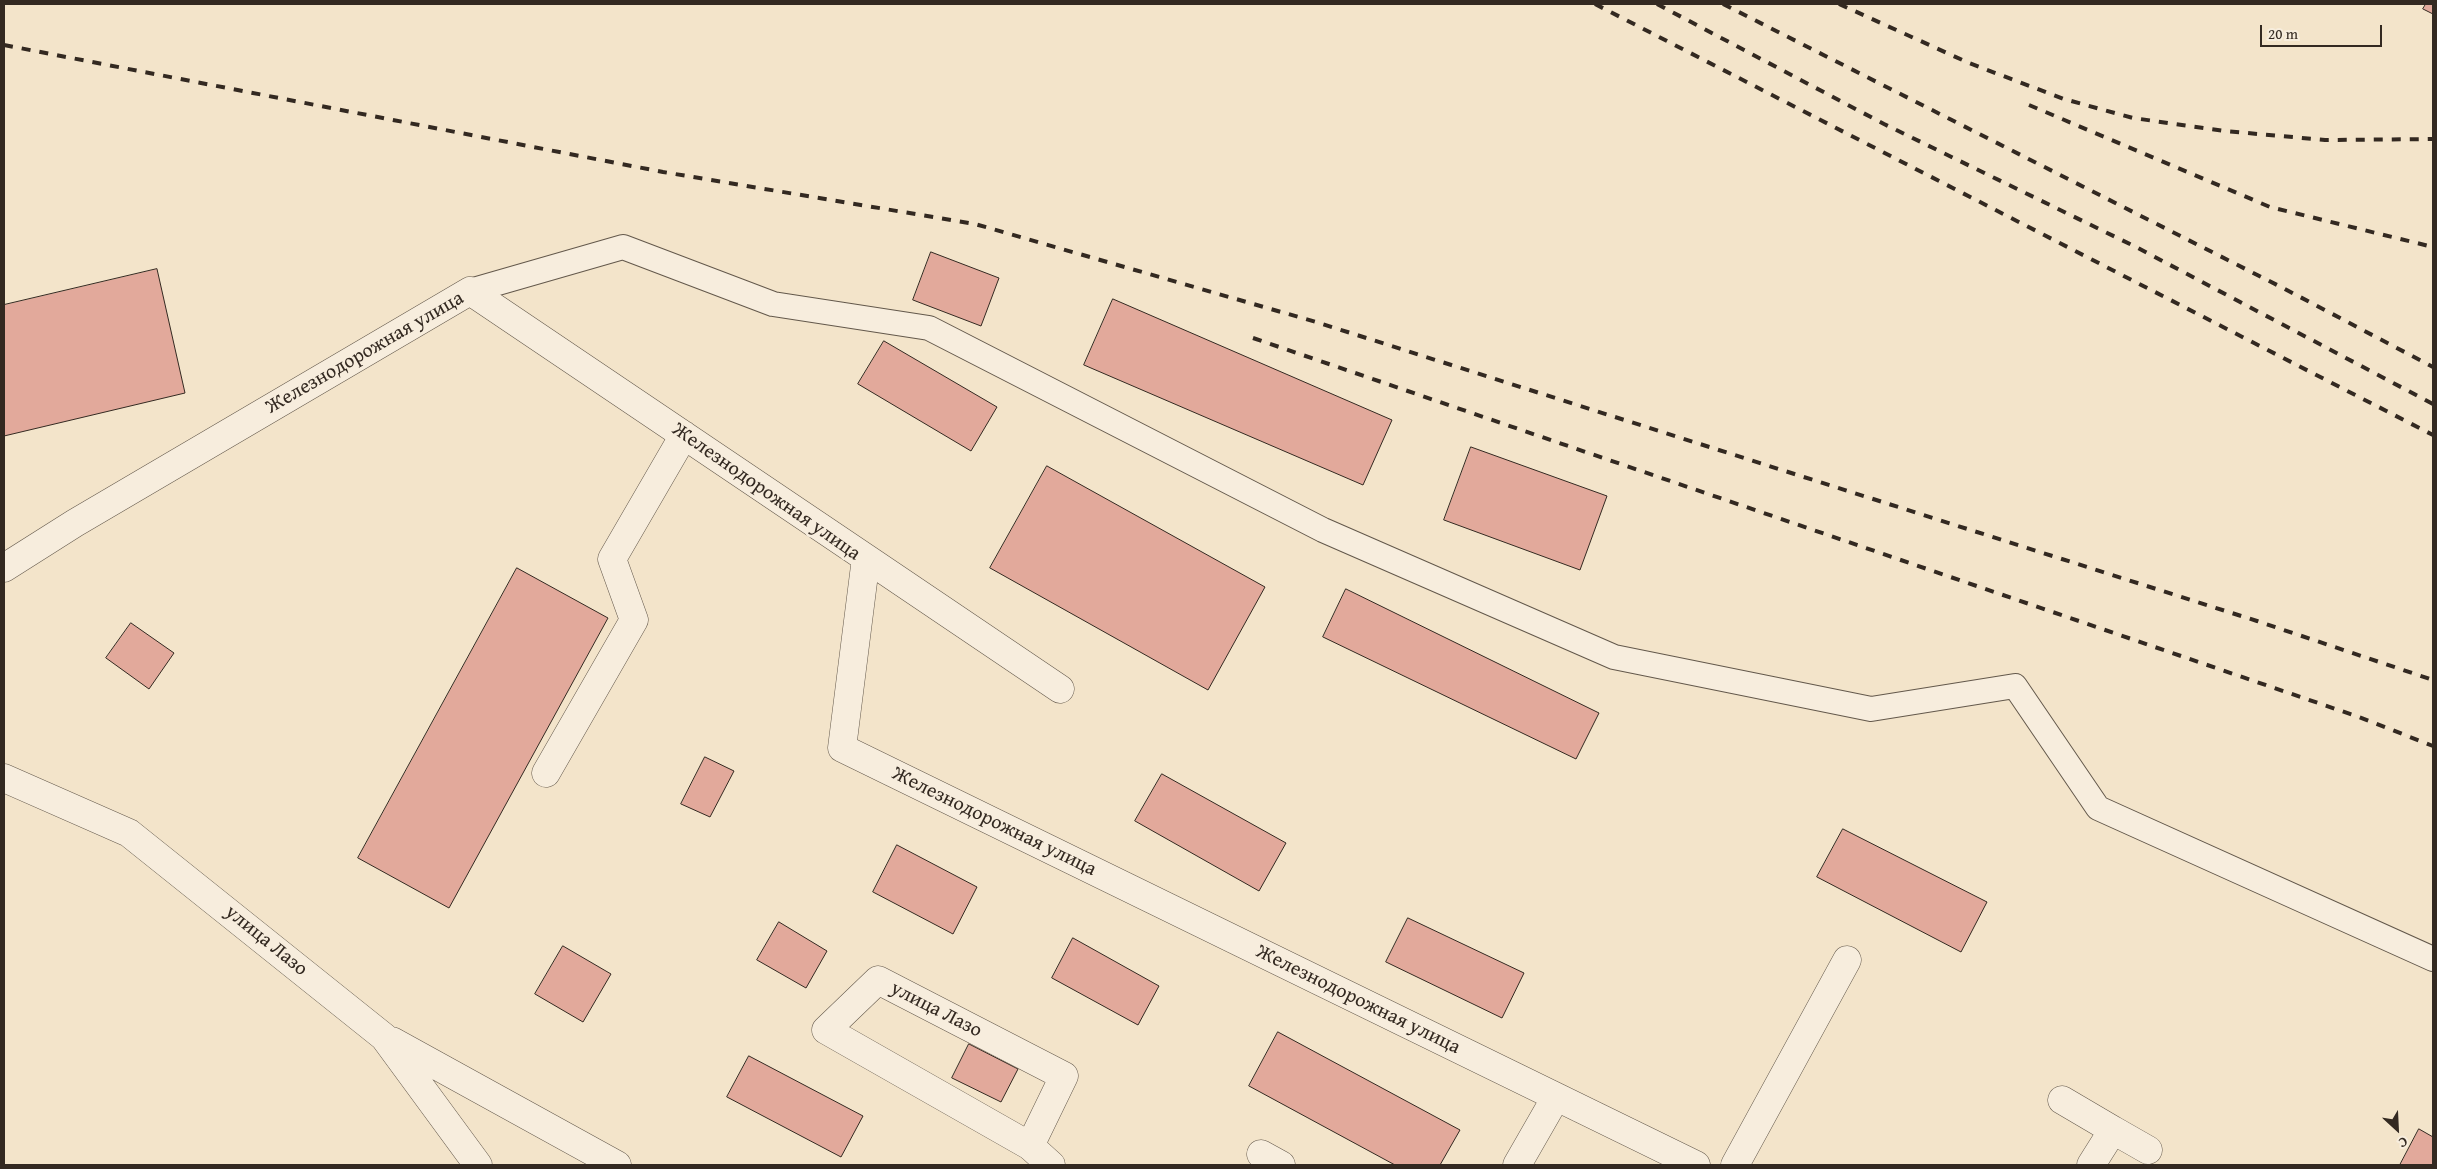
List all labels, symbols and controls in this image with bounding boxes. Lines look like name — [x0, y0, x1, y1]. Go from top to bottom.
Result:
scale bar — [2262, 15, 2384, 47]
text: 20 m — [2268, 23, 2298, 44]
street label: Железнодорожная улица — [262, 287, 468, 419]
street label: Железнодорожная улица — [667, 418, 865, 566]
street label: Железнодорожная улица — [888, 762, 1100, 882]
street label: улица Лазо — [220, 900, 312, 982]
street label: Железнодорожная улица — [1252, 940, 1464, 1060]
street label: улица Лазо — [886, 977, 986, 1043]
north arrow — [2372, 1104, 2422, 1154]
text: С — [2396, 1132, 2411, 1153]

